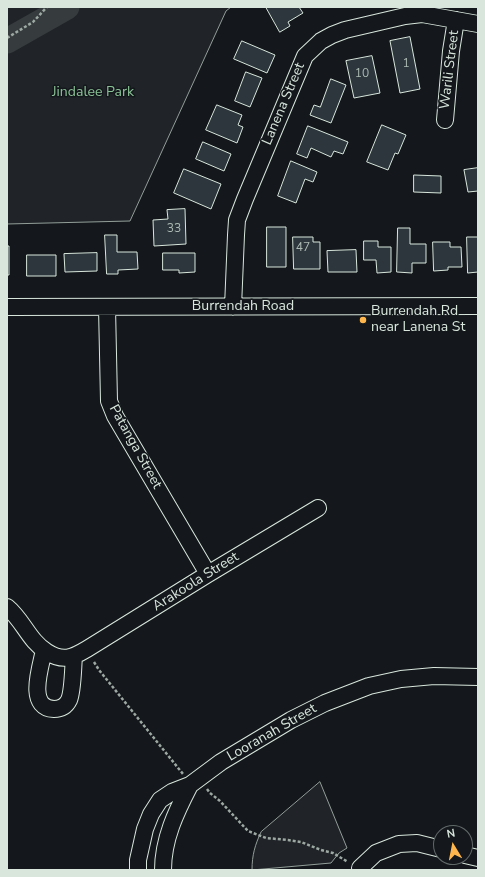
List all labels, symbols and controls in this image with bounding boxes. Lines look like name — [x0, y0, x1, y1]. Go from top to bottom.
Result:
street label: Warili Street — [437, 30, 463, 110]
house number: 1 — [402, 57, 410, 71]
street label: Lanena Street — [259, 60, 309, 148]
house number: 10 — [355, 67, 369, 81]
park label: Jindalee Park — [52, 85, 134, 101]
house number: 33 — [167, 222, 181, 236]
house number: 47 — [296, 241, 310, 255]
street label: Burrendah Road — [192, 299, 294, 315]
place label: Burrendah Rd near Lanena St — [371, 304, 465, 336]
marker: Burrendah Rd near Lanena St — [358, 315, 368, 325]
street label: Patanga Street — [105, 402, 165, 492]
street label: Arakoola Street — [150, 549, 242, 615]
street label: Looranah Street — [224, 701, 320, 765]
north arrow — [433, 825, 473, 865]
text: N — [446, 826, 456, 842]

